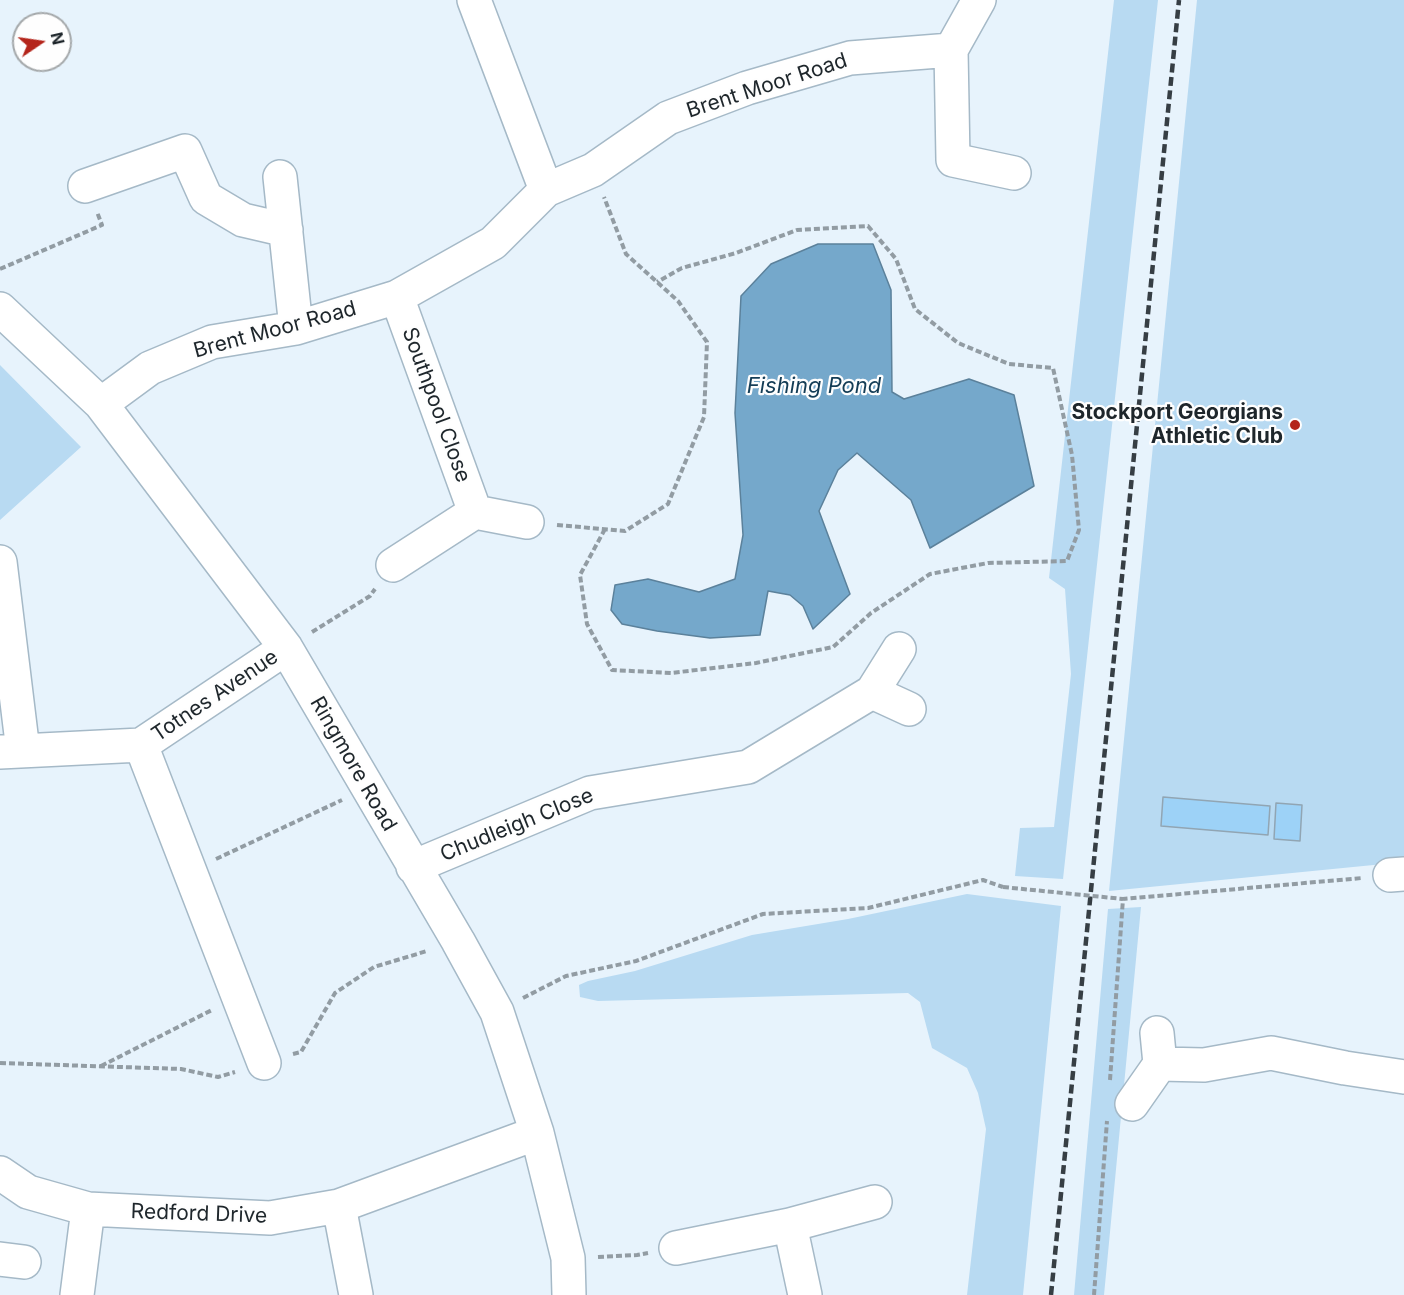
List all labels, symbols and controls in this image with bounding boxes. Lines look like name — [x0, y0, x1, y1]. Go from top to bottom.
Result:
north arrow — [12, 12, 72, 72]
text: N — [46, 30, 69, 47]
street label: Brent Moor Road — [684, 48, 850, 124]
street label: Brent Moor Road — [191, 296, 359, 364]
street label: Southpool Close — [396, 324, 476, 486]
water label: Fishing Pond — [747, 373, 881, 399]
place label: Stockport Georgians Athletic Club — [1071, 400, 1283, 450]
marker: Stockport Georgians Athletic Club — [1288, 418, 1302, 432]
street label: Totnes Avenue — [147, 645, 283, 747]
street label: Ringmore Road — [304, 692, 402, 836]
street label: Chudleigh Close — [437, 783, 597, 867]
street label: Redford Drive — [130, 1199, 268, 1229]

